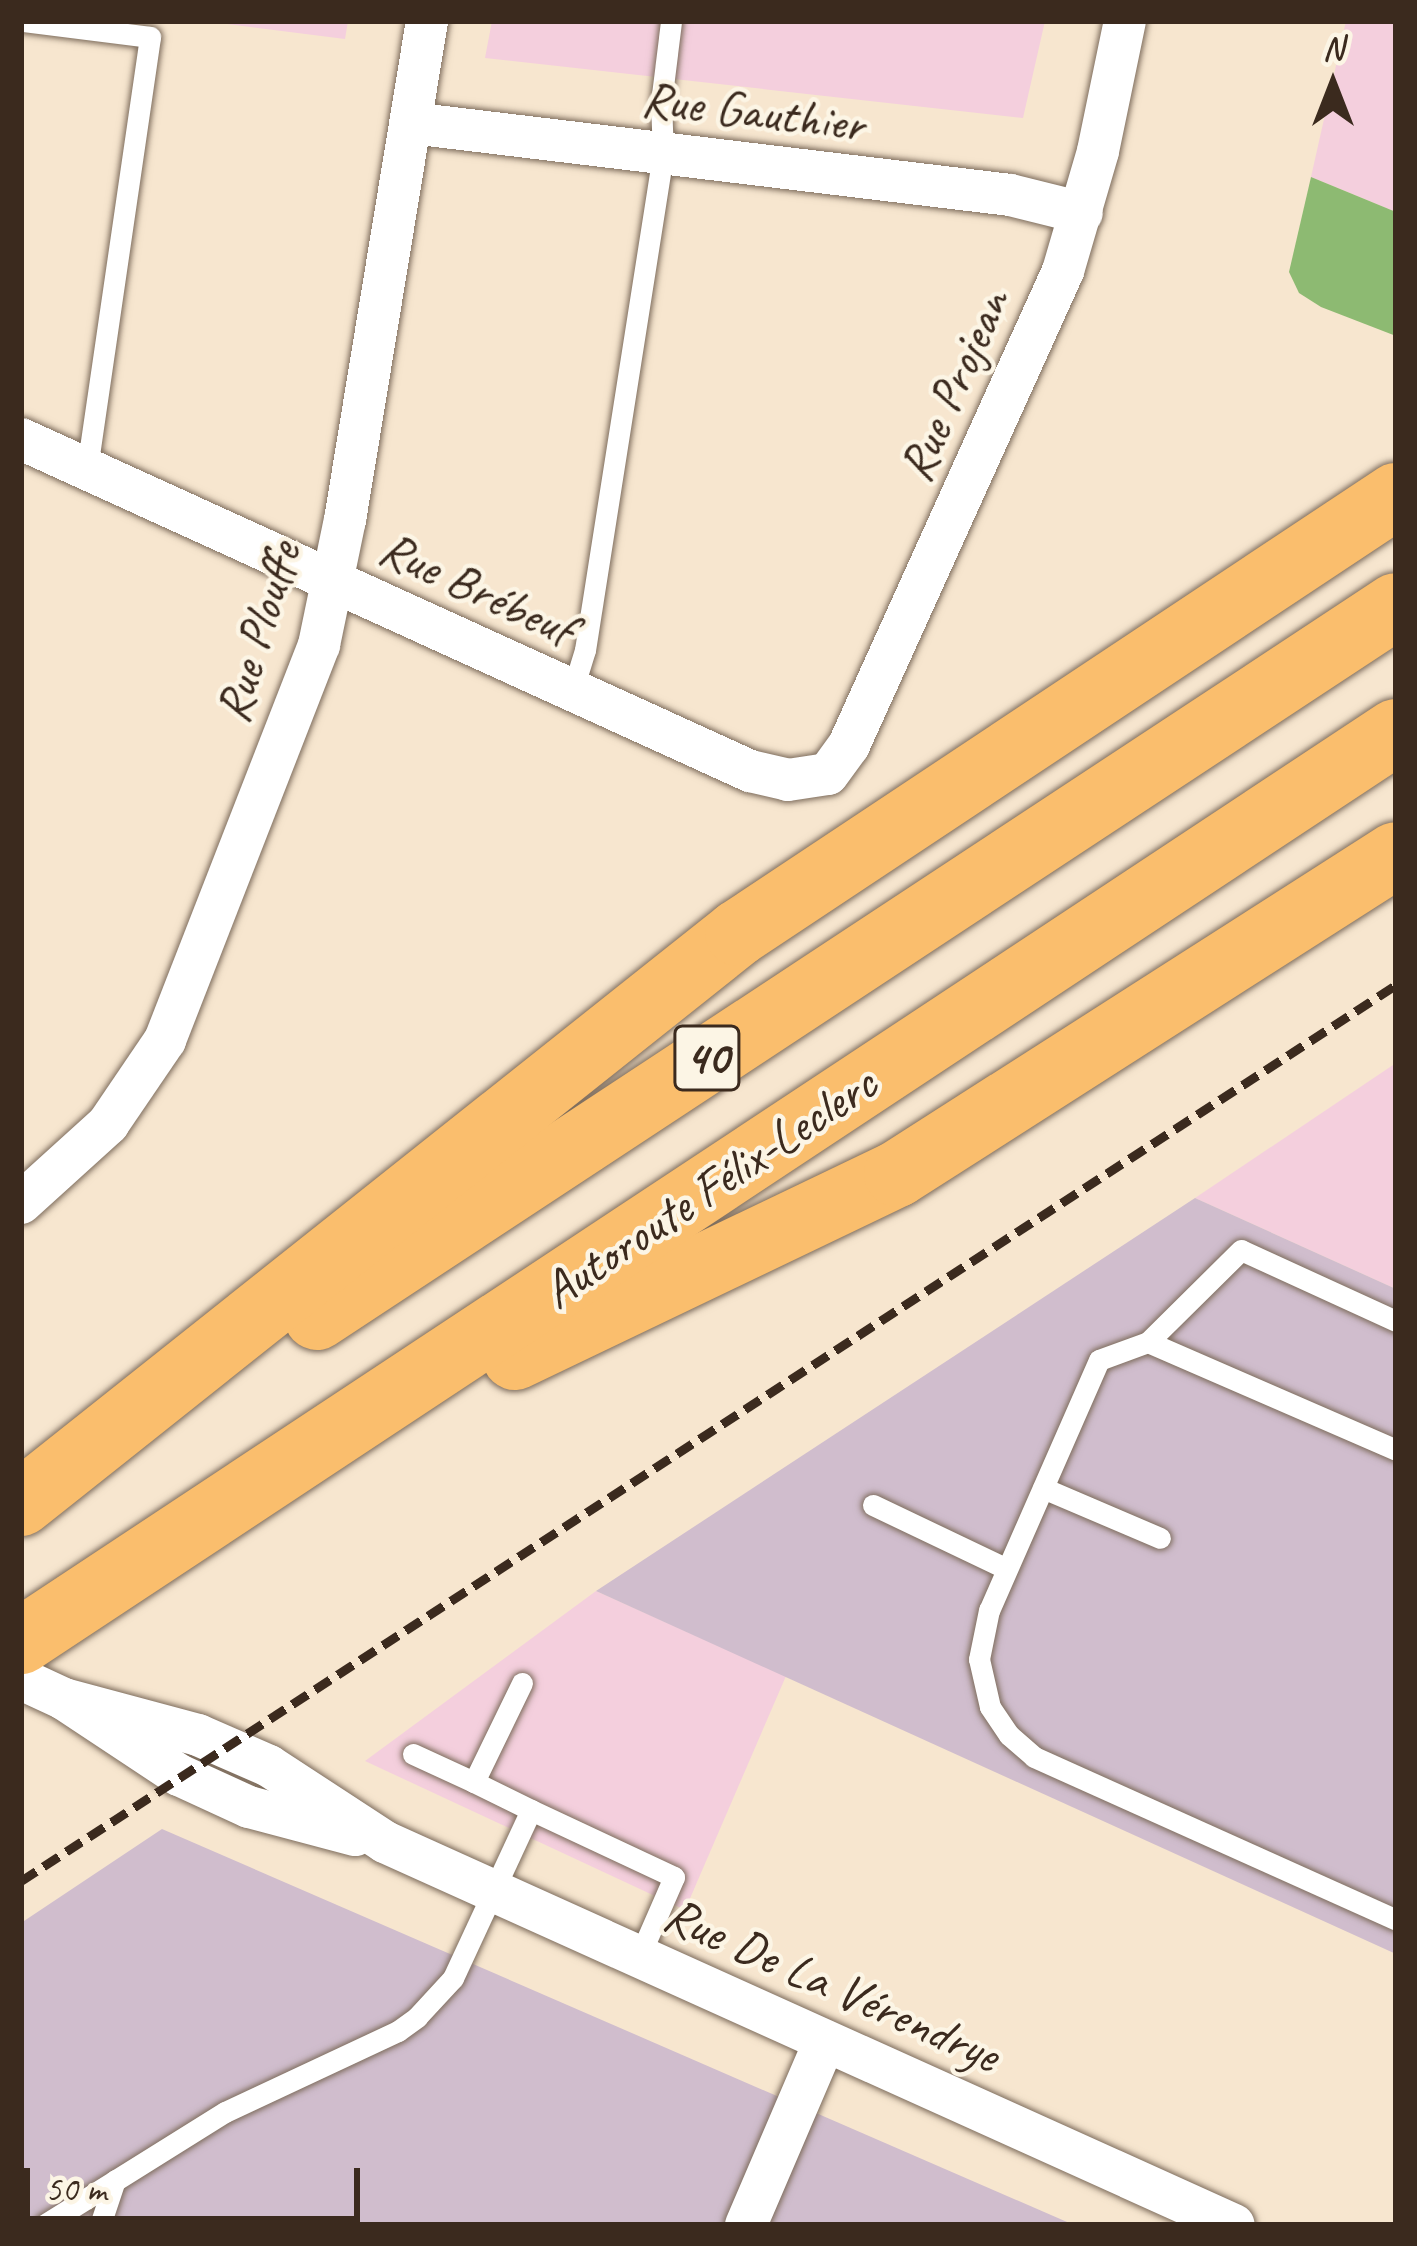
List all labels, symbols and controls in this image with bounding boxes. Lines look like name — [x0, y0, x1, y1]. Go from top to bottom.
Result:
north arrow — [1273, 24, 1393, 144]
text: N — [1323, 27, 1343, 69]
street label: Rue Gauthier — [638, 67, 868, 155]
street label: Rue Projean — [883, 279, 1023, 491]
street label: Rue Brébeuf — [370, 516, 584, 660]
street label: Rue Plouffe — [201, 534, 313, 730]
road number: 40 — [671, 1016, 743, 1100]
street label: Autoroute Félix-Leclerc — [530, 1053, 888, 1321]
street label: Rue De La Vérendrye — [655, 1883, 1009, 2085]
scale bar — [30, 2144, 366, 2218]
text: 50 m — [45, 2166, 106, 2212]

